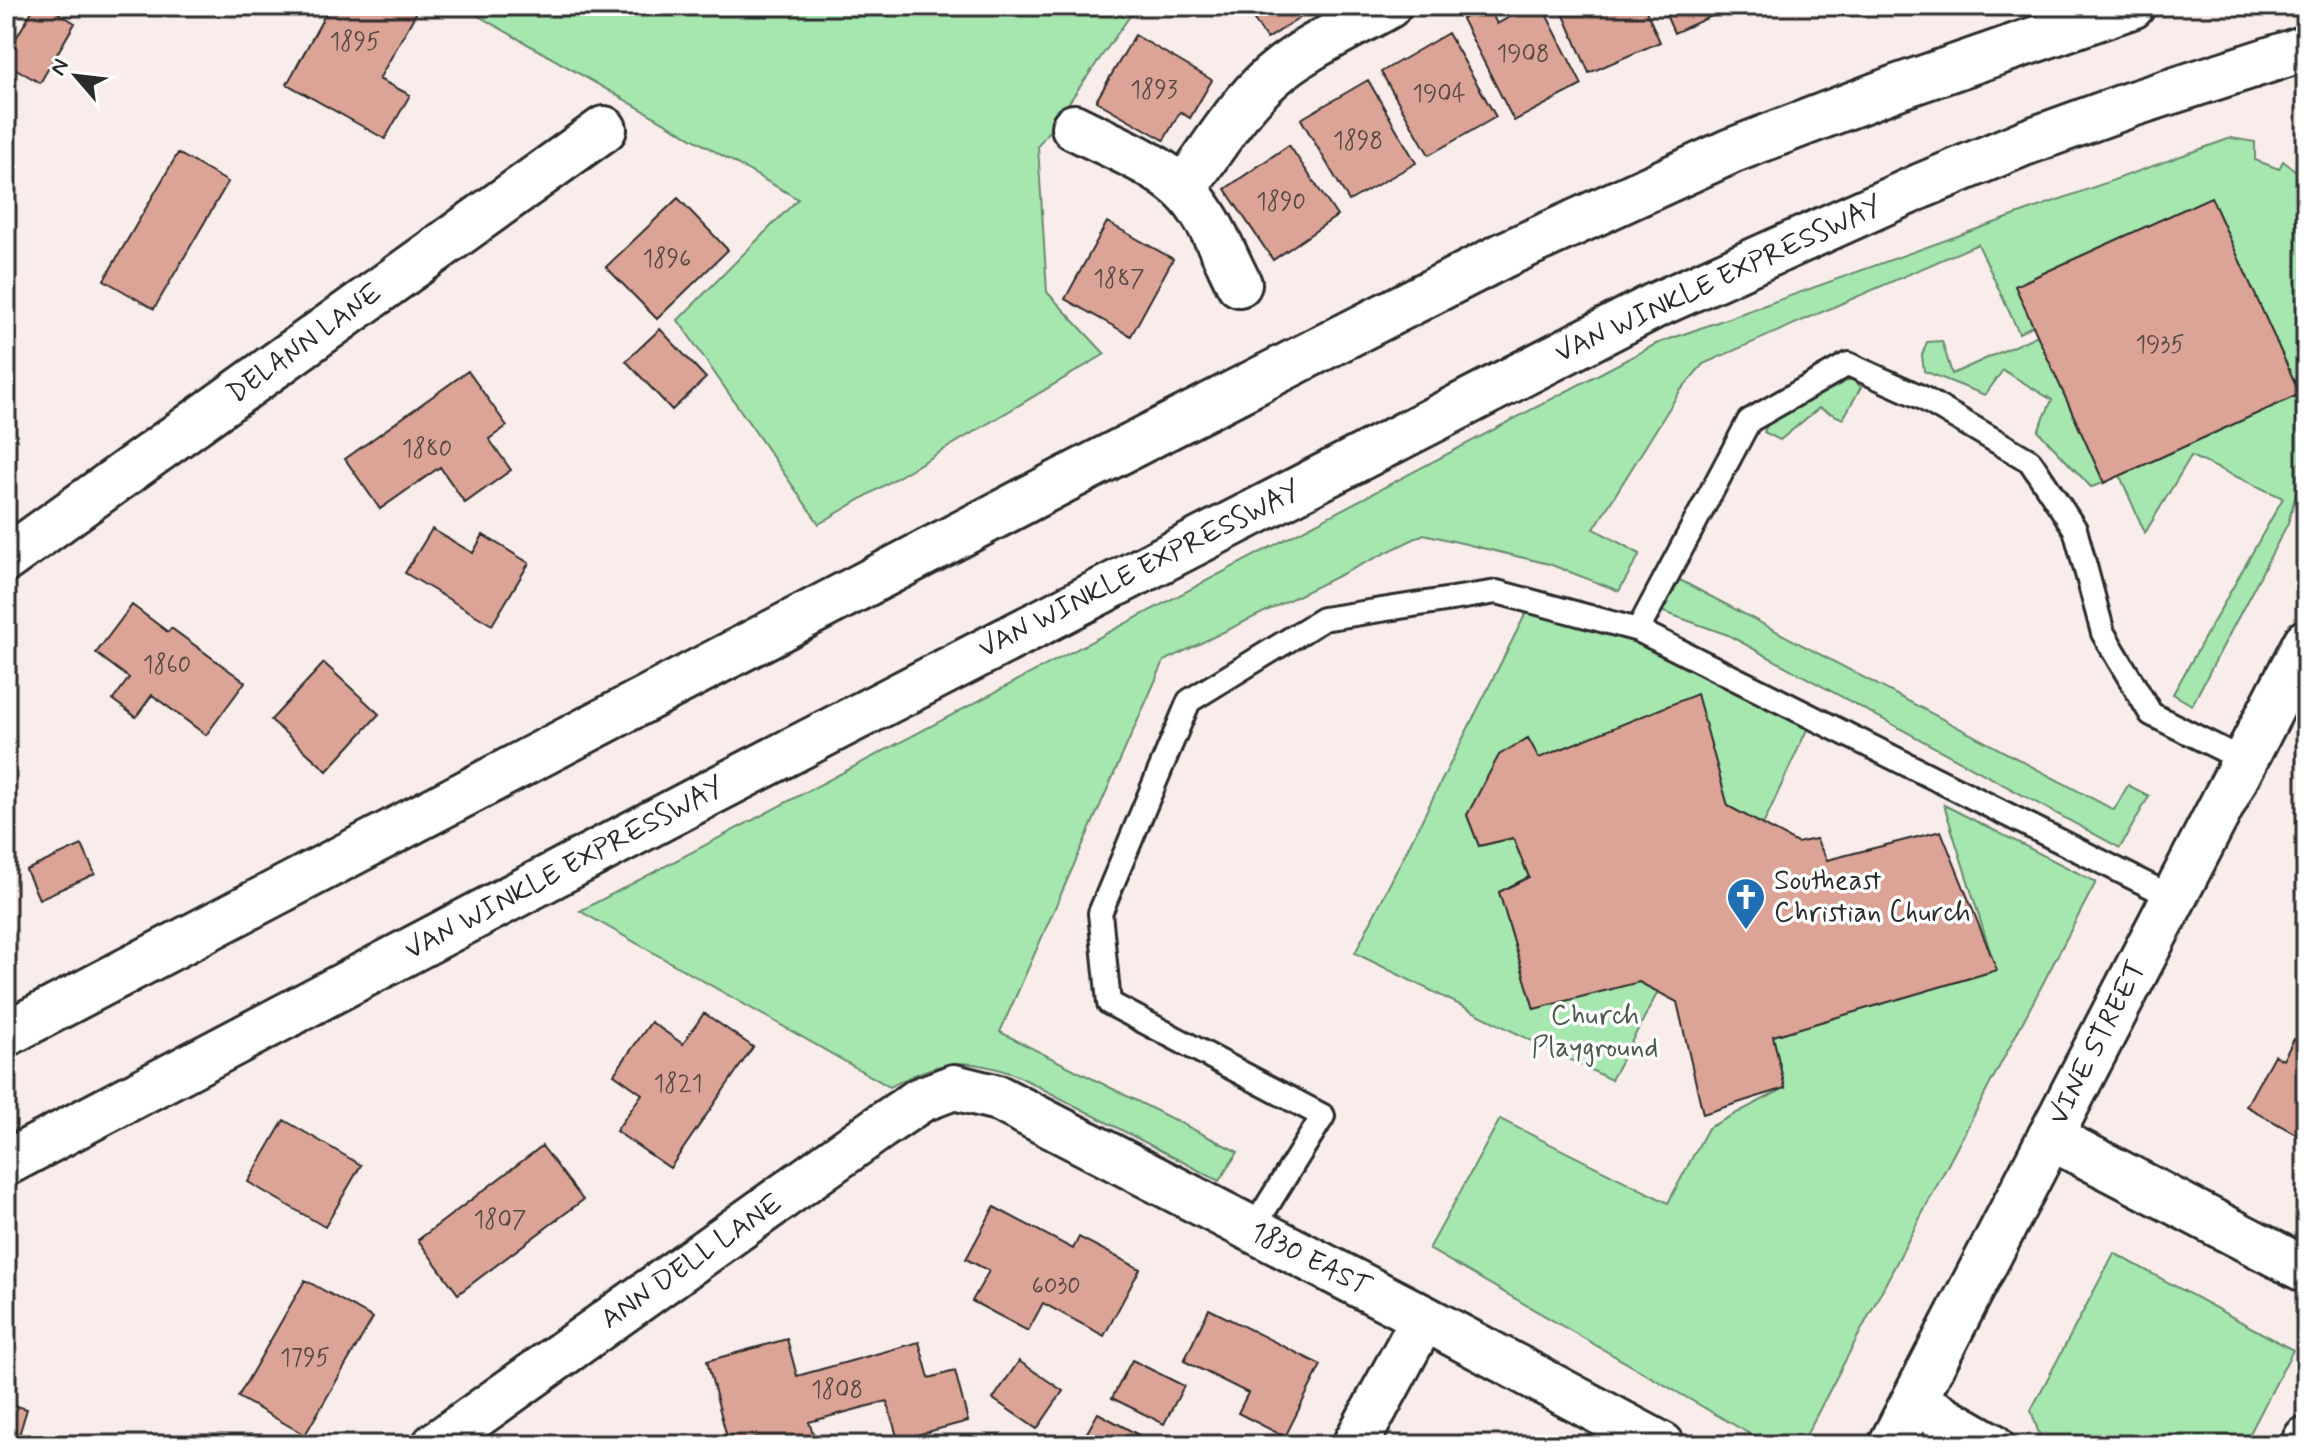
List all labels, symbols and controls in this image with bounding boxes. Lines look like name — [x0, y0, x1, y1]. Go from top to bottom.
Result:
house number: 1895 — [330, 27, 380, 58]
north arrow — [36, 36, 116, 116]
house number: 1908 — [1497, 39, 1550, 70]
text: N — [44, 55, 76, 81]
house number: 1893 — [1130, 75, 1178, 106]
house number: 1904 — [1412, 79, 1466, 110]
house number: 1898 — [1333, 126, 1383, 157]
house number: 1890 — [1256, 187, 1306, 218]
street label: VAN WINKLE EXPRESSWAY — [1549, 188, 1889, 372]
house number: 1896 — [643, 244, 691, 275]
house number: 1887 — [1093, 264, 1145, 295]
street label: DELANN LANE — [220, 275, 390, 413]
house number: 1935 — [2135, 330, 2185, 361]
house number: 1880 — [402, 434, 452, 465]
street label: VAN WINKLE EXPRESSWAY — [972, 472, 1308, 668]
house number: 1860 — [143, 650, 191, 681]
street label: VAN WINKLE EXPRESSWAY — [399, 769, 731, 969]
place label: Southeast Christian Church — [1774, 863, 1971, 932]
church icon: Southeast Christian Church — [1725, 876, 1767, 931]
street label: VINE STREET — [2041, 954, 2155, 1132]
park label: Church Playground — [1532, 998, 1658, 1067]
house number: 1821 — [654, 1069, 702, 1100]
street label: ANN DELL LANE — [594, 1186, 790, 1338]
house number: 1807 — [474, 1205, 526, 1236]
street label: 1830 EAST — [1244, 1214, 1377, 1307]
house number: 6030 — [1031, 1271, 1081, 1302]
house number: 1795 — [280, 1343, 330, 1374]
house number: 1808 — [811, 1375, 863, 1406]

